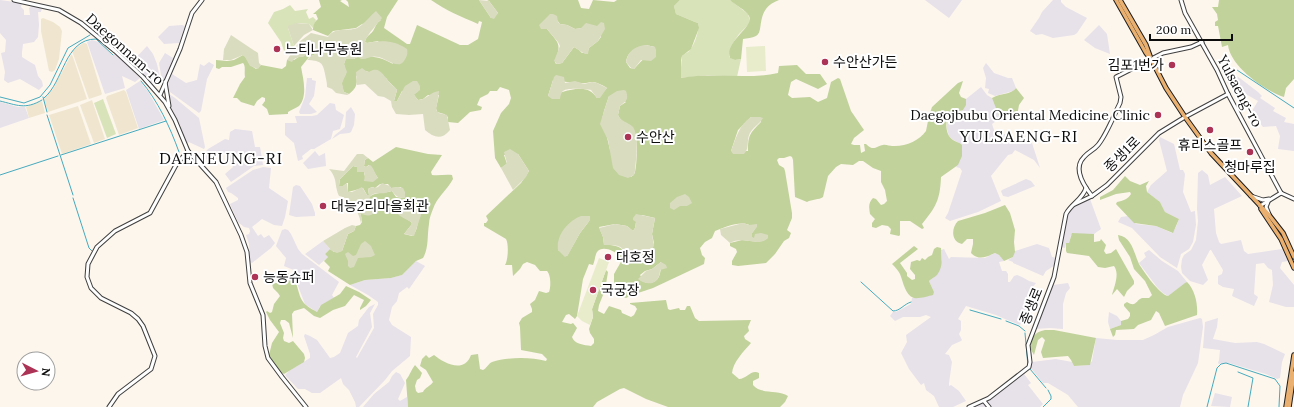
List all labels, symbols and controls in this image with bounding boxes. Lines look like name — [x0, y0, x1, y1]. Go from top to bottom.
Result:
street label: Daegonnam-ro — [82, 9, 168, 89]
scale bar — [1150, 16, 1232, 42]
text: 200 m — [1156, 22, 1192, 37]
place label: 느티나무농원 — [285, 40, 362, 58]
marker: 느티나무농원 — [272, 44, 282, 54]
street label: Yulsaeng-ro — [1213, 51, 1266, 130]
place label: 수안산가든 — [833, 53, 898, 71]
place label: 김포1번가 — [1107, 56, 1164, 74]
marker: 수안산가든 — [820, 57, 830, 67]
marker: 김포1번가 — [1167, 60, 1177, 70]
place label: Daegojbubu Oriental Medicine Clinic — [910, 106, 1150, 124]
marker: Daegojbubu Oriental Medicine Clinic — [1153, 110, 1163, 120]
marker: 휴리스골프 — [1205, 125, 1215, 135]
district label: YULSAENG-RI — [959, 126, 1078, 146]
place label: 수안산 — [636, 128, 675, 146]
marker: 수안산 — [623, 132, 633, 142]
street label: 종생1로 — [1100, 132, 1144, 176]
place label: 휴리스골프 — [1178, 136, 1242, 154]
marker: 청마루집 — [1245, 147, 1255, 157]
district label: DAENEUNG-RI — [159, 148, 283, 168]
place label: 청마루집 — [1224, 158, 1276, 176]
place label: 대능2리마을회관 — [331, 197, 429, 215]
marker: 대능2리마을회관 — [318, 201, 328, 211]
place label: 대호정 — [616, 248, 655, 266]
marker: 대호정 — [603, 252, 613, 262]
place label: 능동슈퍼 — [263, 268, 315, 286]
marker: 능동슈퍼 — [250, 272, 260, 282]
place label: 국궁장 — [601, 281, 640, 299]
marker: 국궁장 — [588, 285, 598, 295]
street label: 종생로 — [1015, 285, 1047, 327]
north arrow — [16, 351, 56, 391]
text: N — [38, 367, 53, 377]

